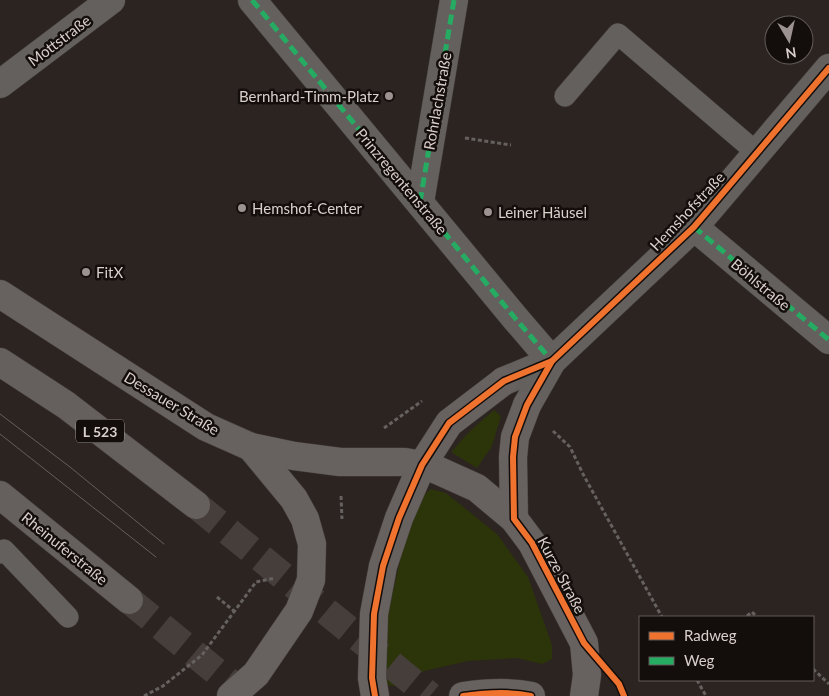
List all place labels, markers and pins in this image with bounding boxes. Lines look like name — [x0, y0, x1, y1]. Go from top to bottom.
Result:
place label: Bernhard-Timm-Platz — [239, 87, 379, 105]
marker: Bernhard-Timm-Platz — [383, 90, 395, 102]
place label: Hemshof-Center — [252, 199, 363, 217]
marker: Hemshof-Center — [236, 202, 248, 214]
place label: Leiner Häusel — [498, 203, 587, 221]
marker: Leiner Häusel — [482, 206, 494, 218]
place label: FitX — [96, 263, 123, 281]
marker: FitX — [80, 266, 92, 278]

